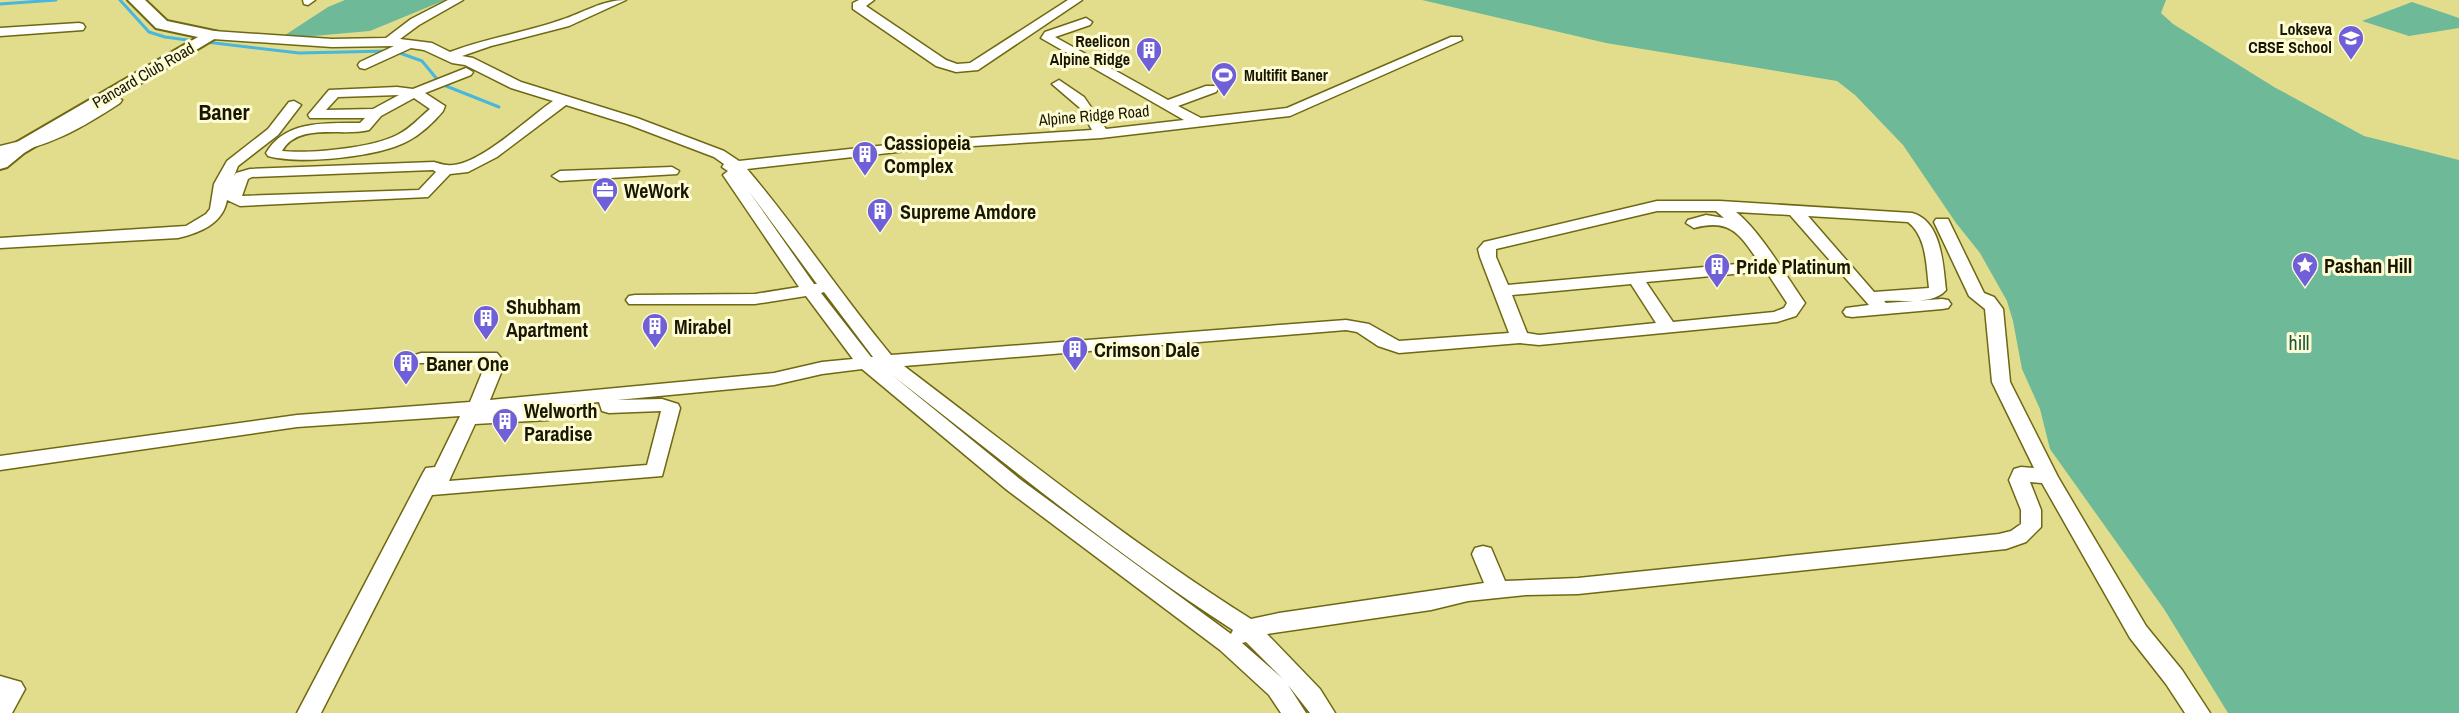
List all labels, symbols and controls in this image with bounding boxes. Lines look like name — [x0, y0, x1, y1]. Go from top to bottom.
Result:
place label: Lokseva CBSE School — [2248, 18, 2333, 58]
school or university icon: Lokseva CBSE School — [2336, 23, 2366, 61]
place label: Reelicon Alpine Ridge — [1050, 30, 1130, 70]
building icon: Reelicon Alpine Ridge — [1134, 35, 1164, 73]
street label: Pancard Club Road — [88, 37, 198, 113]
sports icon: Multifit Baner — [1209, 60, 1239, 98]
place label: Multifit Baner — [1244, 64, 1329, 86]
district label: Baner — [198, 97, 250, 127]
street label: Alpine Ridge Road — [1037, 99, 1150, 131]
place label: Cassiopeia Complex — [884, 129, 971, 179]
building icon: Cassiopeia Complex — [850, 139, 880, 177]
office icon: WeWork — [590, 175, 620, 213]
place label: WeWork — [624, 177, 690, 204]
building icon: Supreme Amdore — [865, 196, 895, 234]
place label: Supreme Amdore — [900, 198, 1036, 225]
place icon: Pashan Hill — [2290, 250, 2320, 288]
building icon: Pride Platinum — [1702, 251, 1732, 289]
place label: Pashan Hill — [2324, 252, 2412, 279]
place label: Pride Platinum — [1736, 253, 1851, 280]
place label: Shubham Apartment — [506, 293, 589, 343]
building icon: Shubham Apartment — [471, 303, 501, 341]
building icon: Mirabel — [640, 311, 670, 349]
place label: Mirabel — [674, 313, 731, 340]
park label: hill — [2289, 329, 2309, 356]
building icon: Crimson Dale — [1060, 334, 1090, 372]
place label: Crimson Dale — [1094, 336, 1200, 363]
building icon: Baner One — [391, 348, 421, 386]
place label: Baner One — [426, 350, 509, 377]
place label: Welworth Paradise — [524, 397, 598, 447]
building icon: Welworth Paradise — [490, 406, 520, 444]

